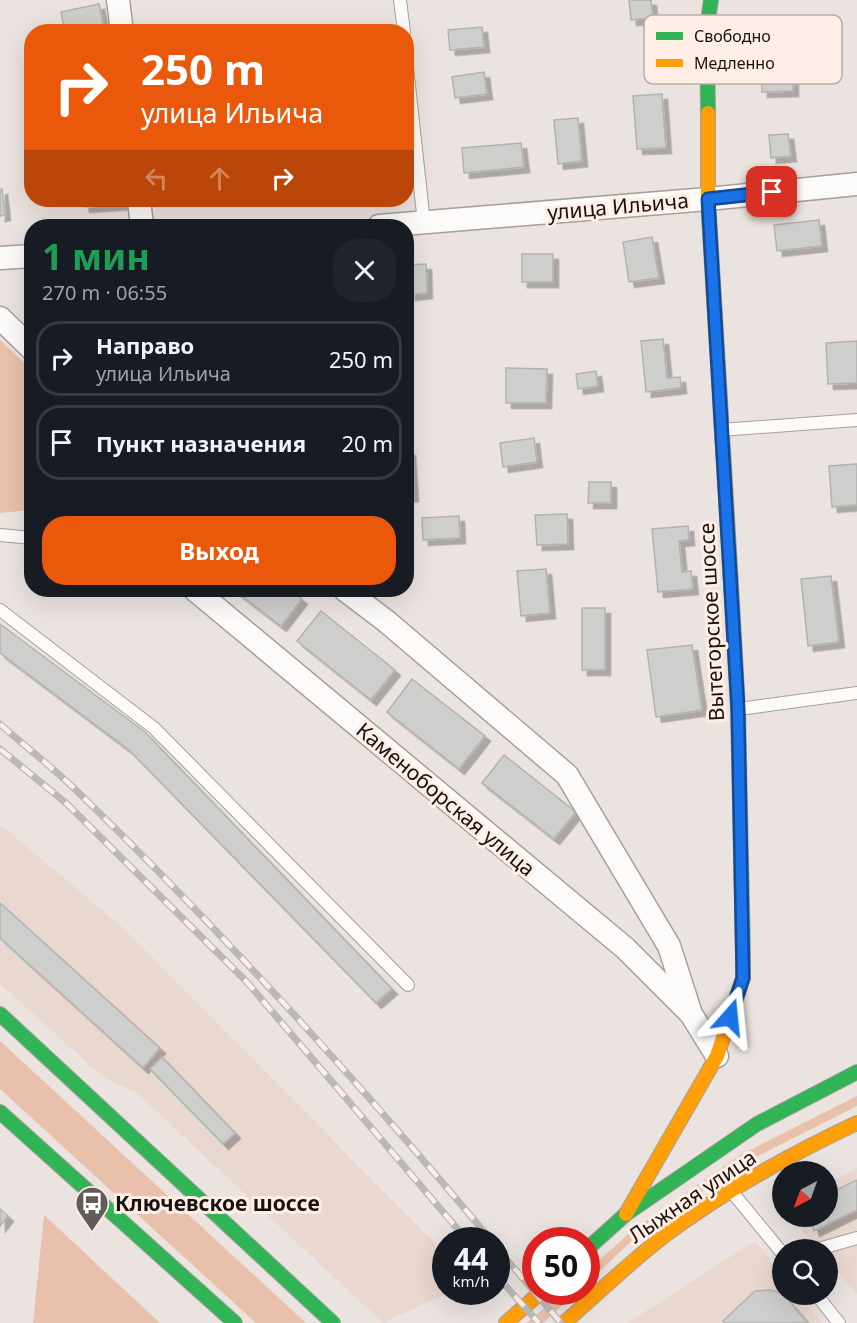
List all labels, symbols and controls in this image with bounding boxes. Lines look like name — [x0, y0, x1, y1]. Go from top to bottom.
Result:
legend — [644, 15, 842, 84]
text: Свободно — [694, 25, 771, 47]
text: 250 m — [141, 40, 265, 97]
icon: right — [42, 48, 120, 126]
text: Медленно — [694, 52, 775, 74]
text: улица Ильича — [141, 94, 323, 131]
icon: left — [140, 162, 173, 195]
icon: ahead — [203, 162, 236, 195]
icon: right — [266, 162, 299, 195]
pin — [746, 166, 797, 217]
icon: arrive — [755, 175, 788, 208]
street label: улица Ильича — [546, 186, 690, 226]
text: 1 мин — [42, 232, 150, 281]
button: close — [333, 239, 396, 302]
text: 270 m · 06:55 — [42, 279, 167, 306]
text: Направо — [96, 330, 194, 360]
icon: right — [45, 342, 78, 375]
text: 250 m — [329, 344, 393, 374]
text: улица Ильича — [96, 360, 231, 387]
icon: arrive — [45, 426, 78, 459]
text: Пункт назначения — [96, 428, 306, 458]
text: 20 m — [342, 428, 393, 458]
button: Выход — [42, 516, 396, 585]
street label: Вытегорское шоссе — [692, 522, 730, 722]
street label: Каменоборская улица — [351, 716, 541, 882]
position arrow — [698, 985, 762, 1049]
street label: Лыжная улица — [623, 1143, 761, 1249]
north arrow — [772, 1161, 838, 1227]
map controls — [772, 1161, 838, 1305]
bus stop icon: Ключевское шоссе — [74, 1185, 110, 1232]
place label: Ключевское шоссе — [115, 1189, 320, 1217]
speed limit sign: 50 — [522, 1227, 600, 1305]
text: 44 — [454, 1238, 488, 1279]
button: search — [772, 1239, 838, 1305]
text: km/h — [453, 1271, 489, 1291]

